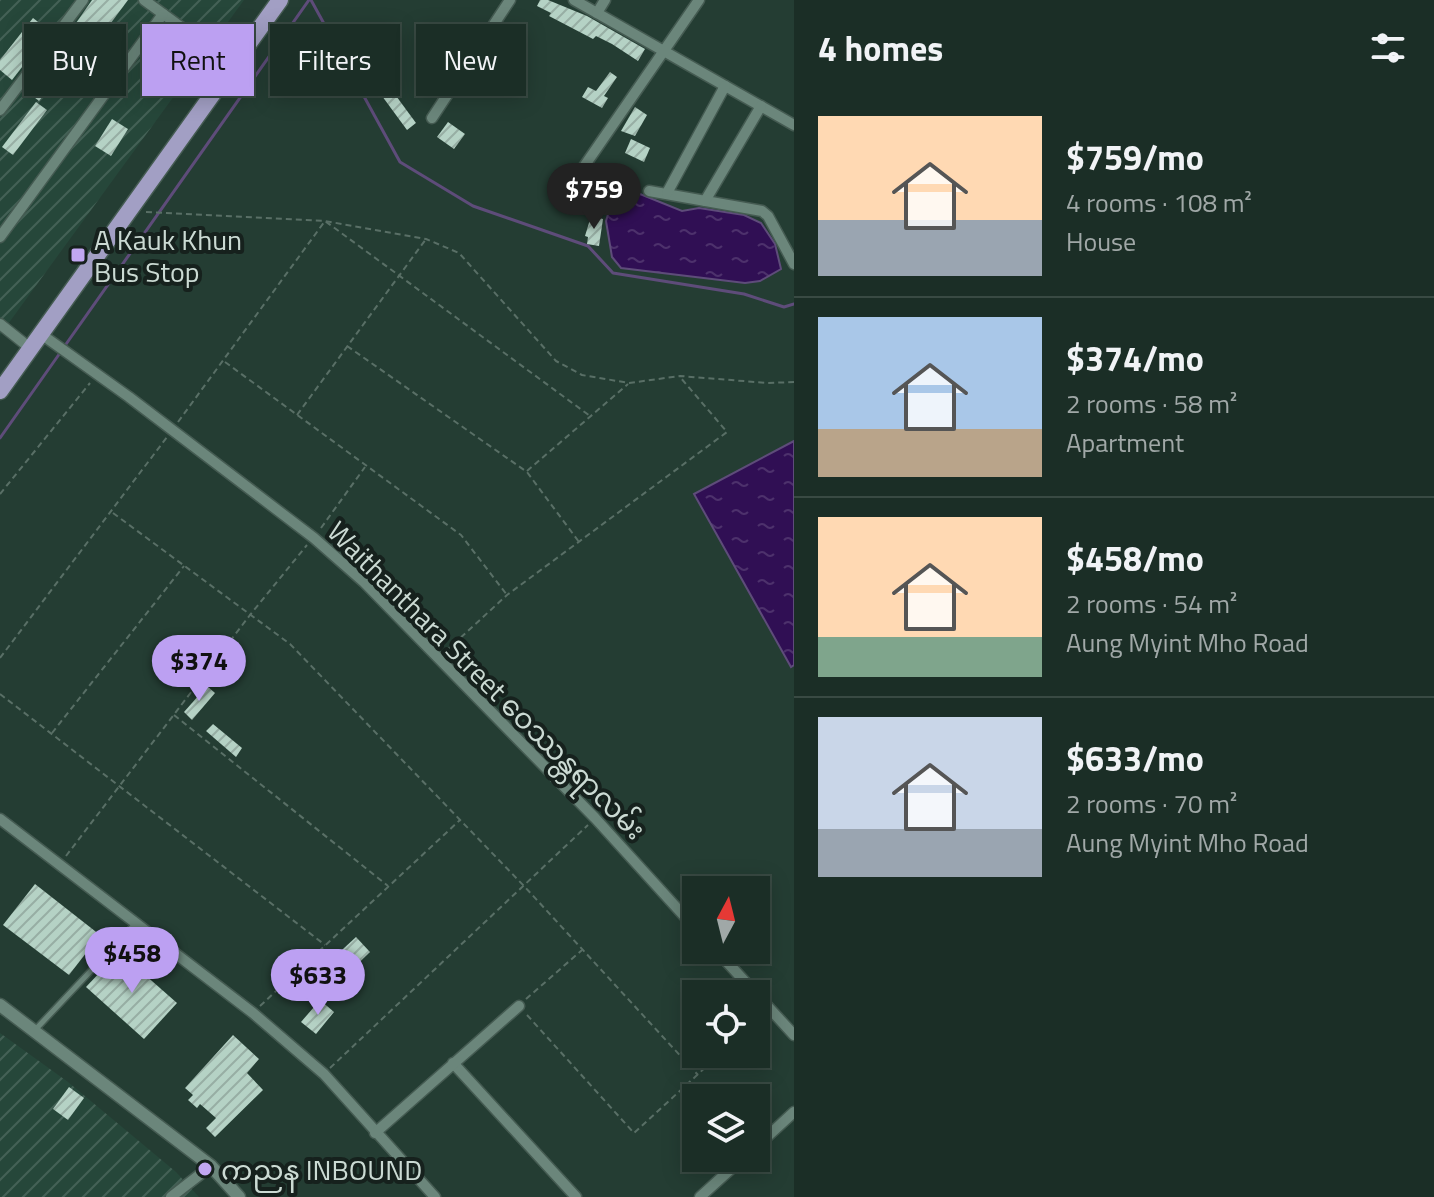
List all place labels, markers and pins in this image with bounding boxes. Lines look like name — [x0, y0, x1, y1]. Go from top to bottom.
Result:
pin: $759 — [547, 163, 641, 231]
place label: A Kauk Khun Bus Stop — [94, 218, 242, 293]
marker: A Kauk Khun Bus Stop — [69, 246, 87, 264]
pin: $374 — [152, 635, 246, 703]
pin: $458 — [85, 927, 179, 995]
pin: $633 — [271, 949, 365, 1017]
place label: ကညန INBOUND — [221, 1148, 422, 1193]
marker: ကညန INBOUND — [196, 1160, 214, 1178]

